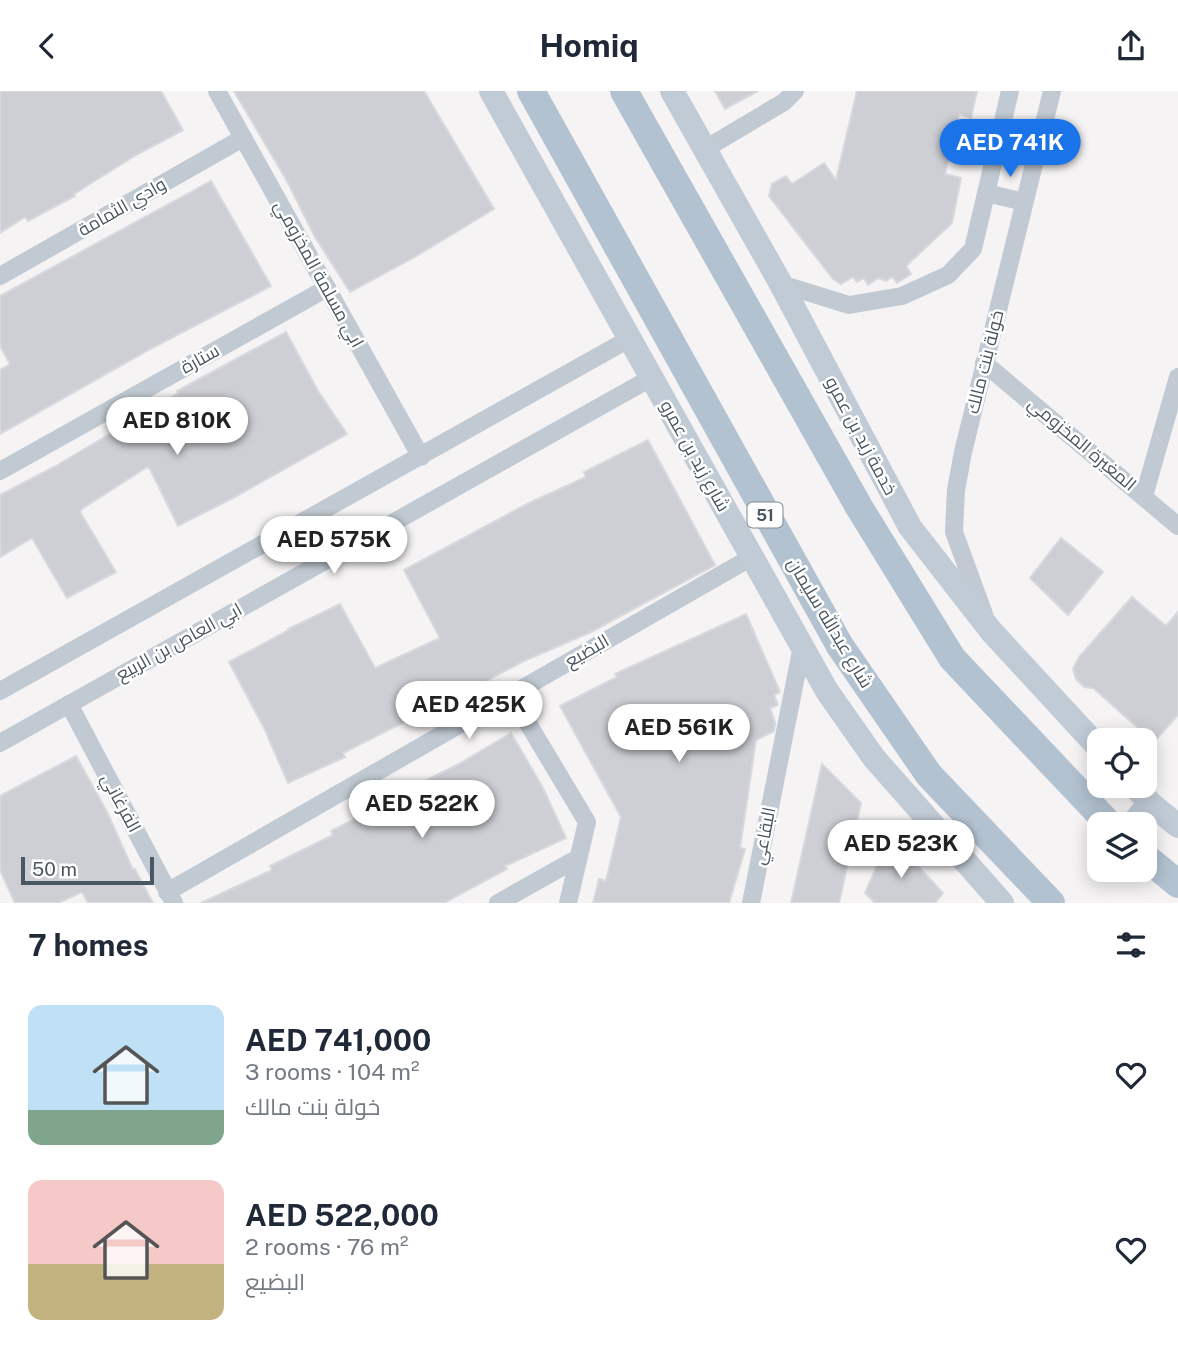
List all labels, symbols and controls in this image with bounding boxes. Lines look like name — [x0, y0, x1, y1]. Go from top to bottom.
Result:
icon: back — [28, 27, 66, 65]
text: Homiq — [539, 27, 639, 64]
icon: share — [1112, 27, 1150, 65]
pin: AED 741K — [938, 119, 1082, 179]
text: AED 741K — [956, 128, 1064, 155]
street label: وادي الثمامة — [74, 173, 172, 244]
street label: ابي مسلمة المخزومي — [267, 197, 369, 353]
street label: خولة بنت مالك — [962, 308, 1008, 416]
street label: ستارة — [177, 340, 223, 378]
street label: خدمة زيد بن عمرو — [821, 373, 901, 499]
street label: المغيرة المخزومي — [1022, 392, 1141, 498]
street label: شارع زيد بن عمرو — [654, 396, 735, 516]
pin: AED 810K — [105, 397, 249, 457]
text: AED 810K — [122, 406, 232, 433]
road number: 51 — [748, 503, 782, 527]
pin: AED 575K — [262, 517, 406, 576]
text: AED 575K — [276, 525, 392, 552]
street label: شارع عبدالله سليمان — [782, 553, 878, 693]
street label: ابي العاص بن الربيع — [112, 598, 247, 688]
street label: البضيع — [561, 630, 613, 673]
pin: AED 425K — [397, 681, 541, 741]
text: AED 425K — [412, 690, 526, 717]
pin: AED 561K — [607, 705, 751, 764]
text: AED 561K — [624, 713, 734, 740]
map controls — [1087, 728, 1157, 882]
button: locate — [1087, 728, 1157, 798]
street label: الفرغاني — [94, 770, 146, 838]
pin: AED 522K — [350, 781, 494, 840]
text: AED 522K — [365, 789, 479, 816]
street label: البقاعي — [748, 805, 783, 867]
button: layers — [1087, 812, 1157, 882]
pin: AED 523K — [829, 821, 973, 880]
text: AED 523K — [843, 829, 959, 856]
scale bar — [21, 854, 154, 886]
text: 50 m — [32, 858, 77, 880]
icon: filters — [1112, 926, 1150, 964]
text: 7 homes — [28, 927, 149, 963]
text: AED 741,000 — [245, 1022, 431, 1058]
icon: home — [84, 1033, 168, 1117]
icon: heart — [1112, 1056, 1150, 1094]
text: 3 rooms · 104 m² — [245, 1058, 419, 1085]
text: خولة بنت مالك — [245, 1093, 380, 1120]
text: AED 522,000 — [245, 1197, 439, 1233]
icon: home — [84, 1208, 168, 1292]
icon: heart — [1112, 1231, 1150, 1269]
text: 2 rooms · 76 m² — [245, 1233, 408, 1260]
text: البضيع — [245, 1268, 305, 1295]

